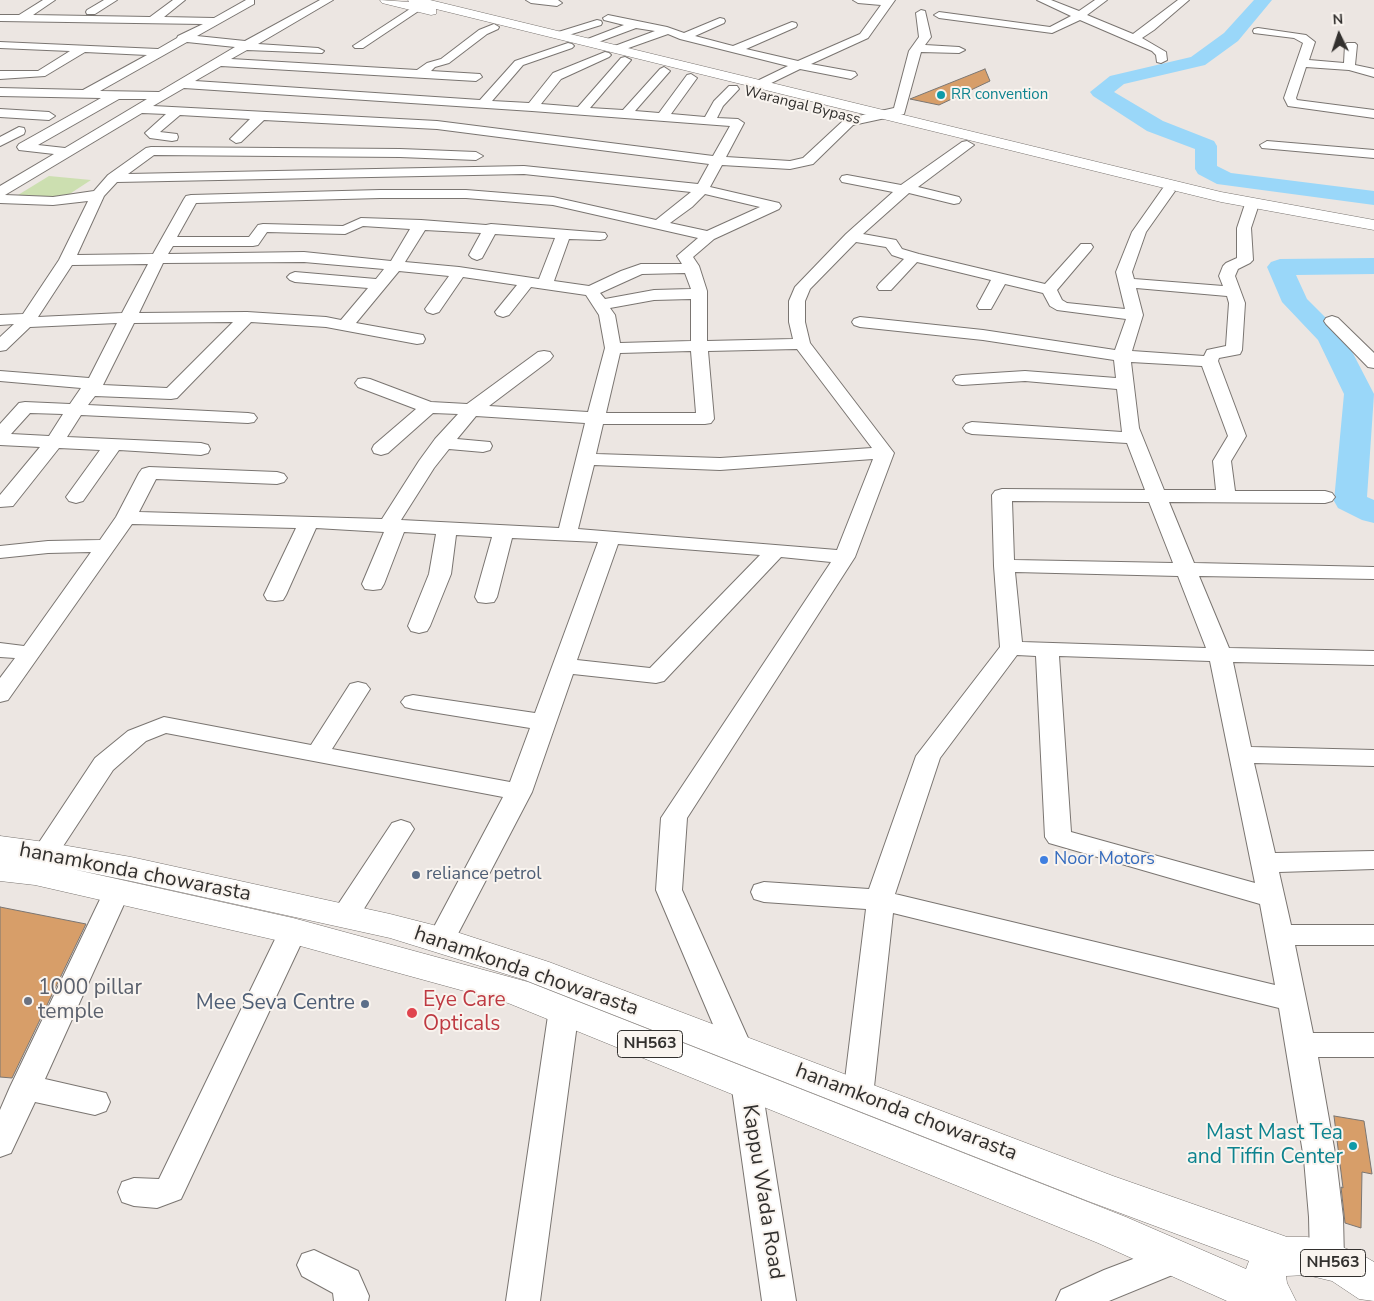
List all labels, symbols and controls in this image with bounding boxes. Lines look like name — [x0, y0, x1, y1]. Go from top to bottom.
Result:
north arrow — [1314, 10, 1364, 60]
text: N — [1332, 10, 1344, 29]
street label: Warangal Bypass — [742, 83, 862, 129]
place label: RR convention — [951, 86, 1048, 104]
marker: RR convention — [935, 89, 947, 101]
street label: hanamkonda chowarasta — [17, 838, 253, 908]
place label: Noor Motors — [1054, 849, 1155, 871]
marker: Noor Motors — [1038, 854, 1050, 866]
place label: reliance petrol — [426, 864, 542, 886]
marker: reliance petrol — [410, 869, 422, 881]
street label: hanamkonda chowarasta — [411, 922, 641, 1022]
place label: 1000 pillar temple — [38, 976, 142, 1026]
place label: Eye Care Opticals — [423, 988, 506, 1038]
place label: Mee Seva Centre — [196, 991, 355, 1017]
marker: 1000 pillar temple — [22, 995, 34, 1007]
marker: Mee Seva Centre — [359, 998, 371, 1010]
marker: Eye Care Opticals — [405, 1006, 419, 1020]
road number: NH563 — [618, 1030, 682, 1058]
street label: hanamkonda chowarasta — [792, 1059, 1020, 1167]
street label: Kappu Wada Road — [736, 1103, 788, 1281]
place label: Mast Mast Tea and Tiffin Center — [1187, 1121, 1343, 1171]
marker: Mast Mast Tea and Tiffin Center — [1347, 1140, 1359, 1152]
road number: NH563 — [1300, 1250, 1366, 1276]

